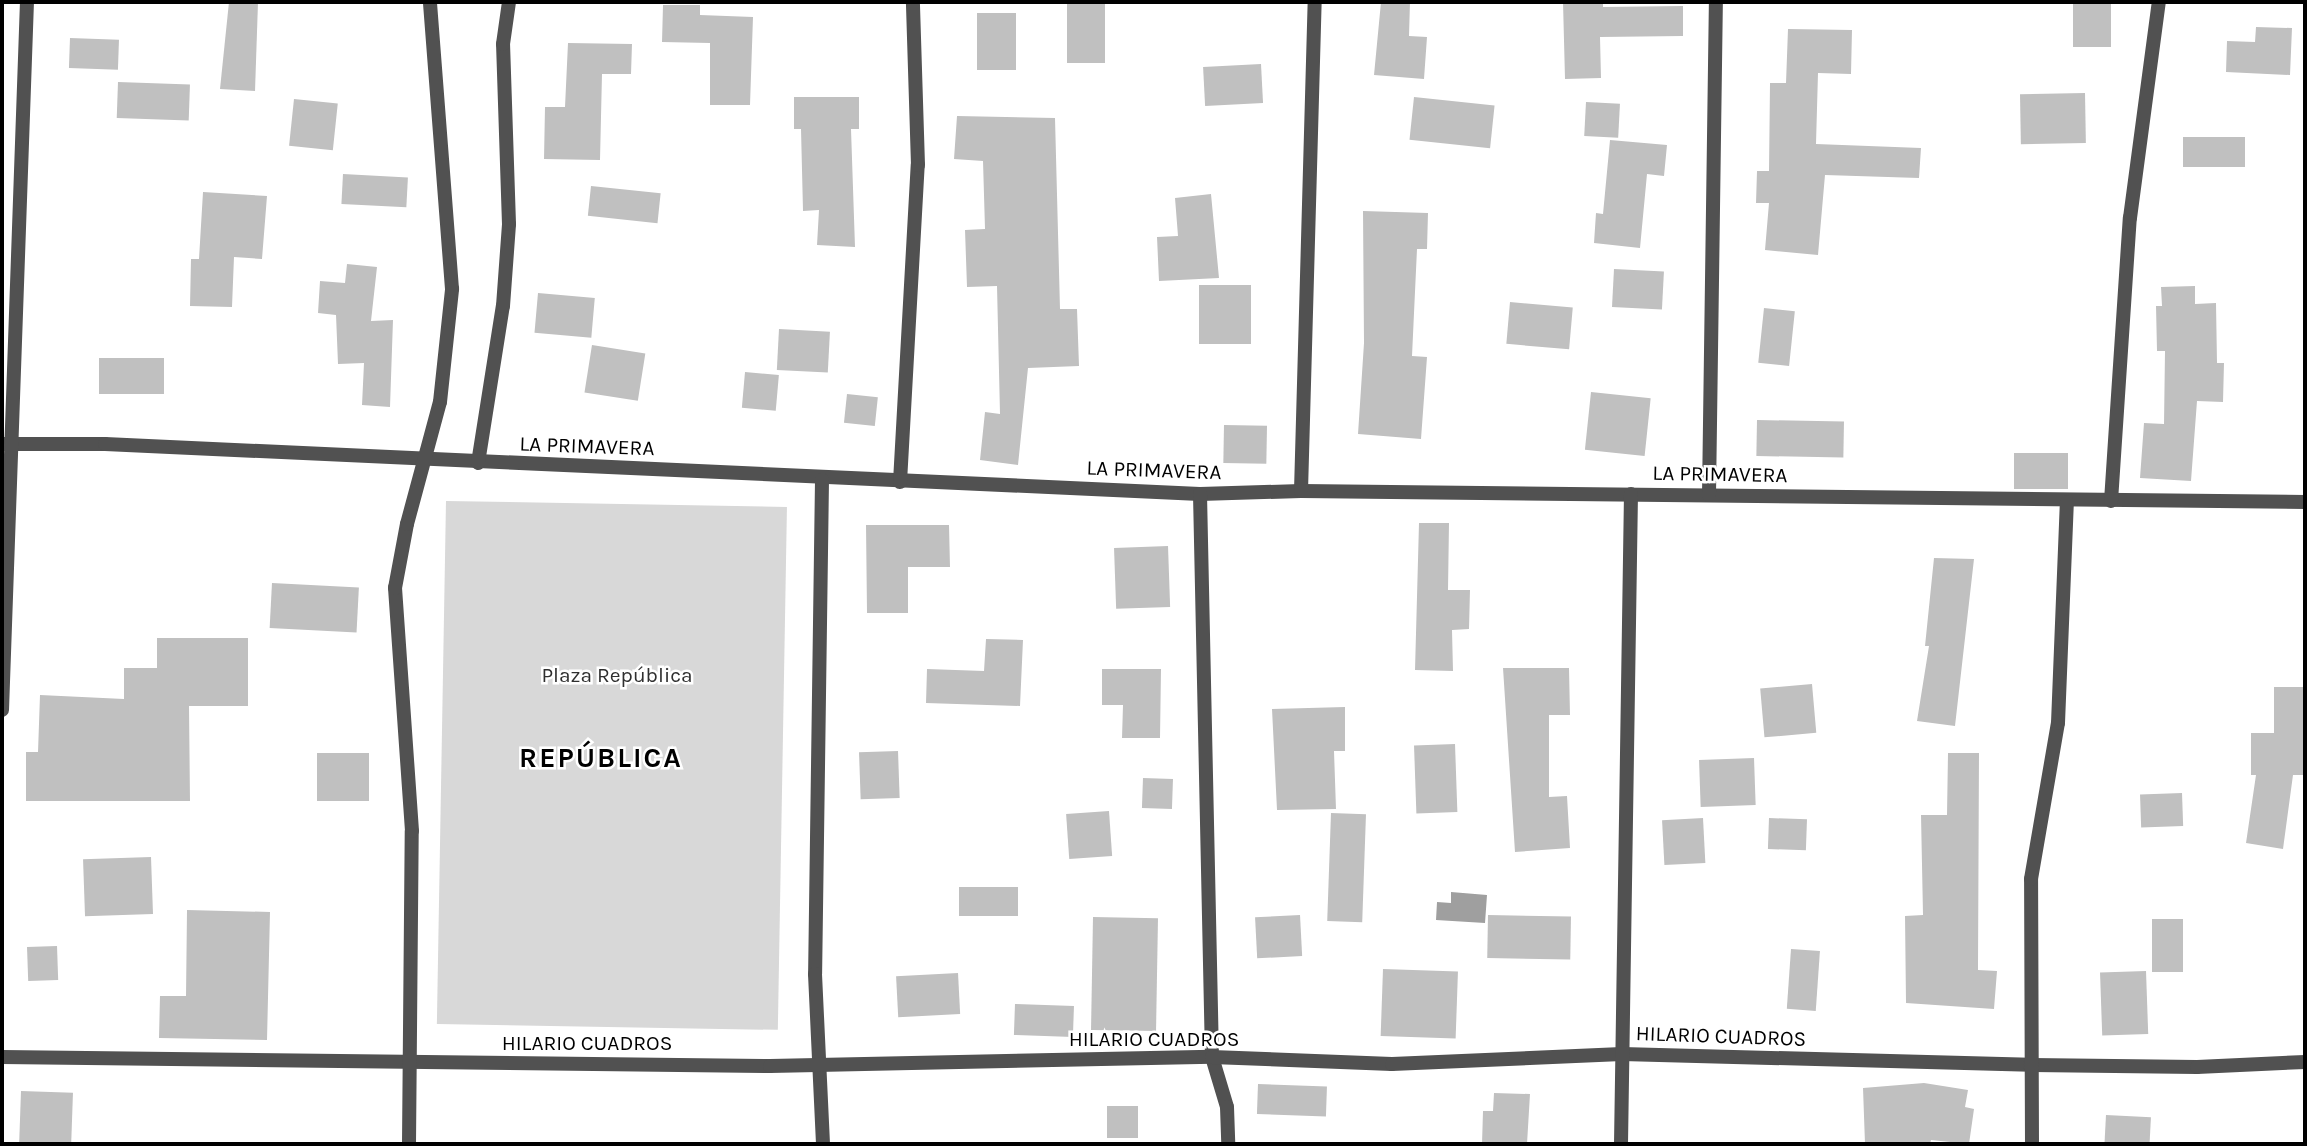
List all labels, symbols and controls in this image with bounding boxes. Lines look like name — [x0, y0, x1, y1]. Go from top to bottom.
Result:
street label: LA PRIMAVERA — [519, 431, 655, 461]
street label: LA PRIMAVERA — [1086, 455, 1222, 485]
street label: LA PRIMAVERA — [1652, 460, 1788, 488]
park label: Plaza República — [541, 662, 693, 688]
district label: REPÚBLICA — [520, 741, 682, 775]
street label: HILARIO CUADROS — [1635, 1020, 1807, 1052]
street label: HILARIO CUADROS — [1069, 1026, 1239, 1052]
street label: HILARIO CUADROS — [502, 1030, 672, 1056]

